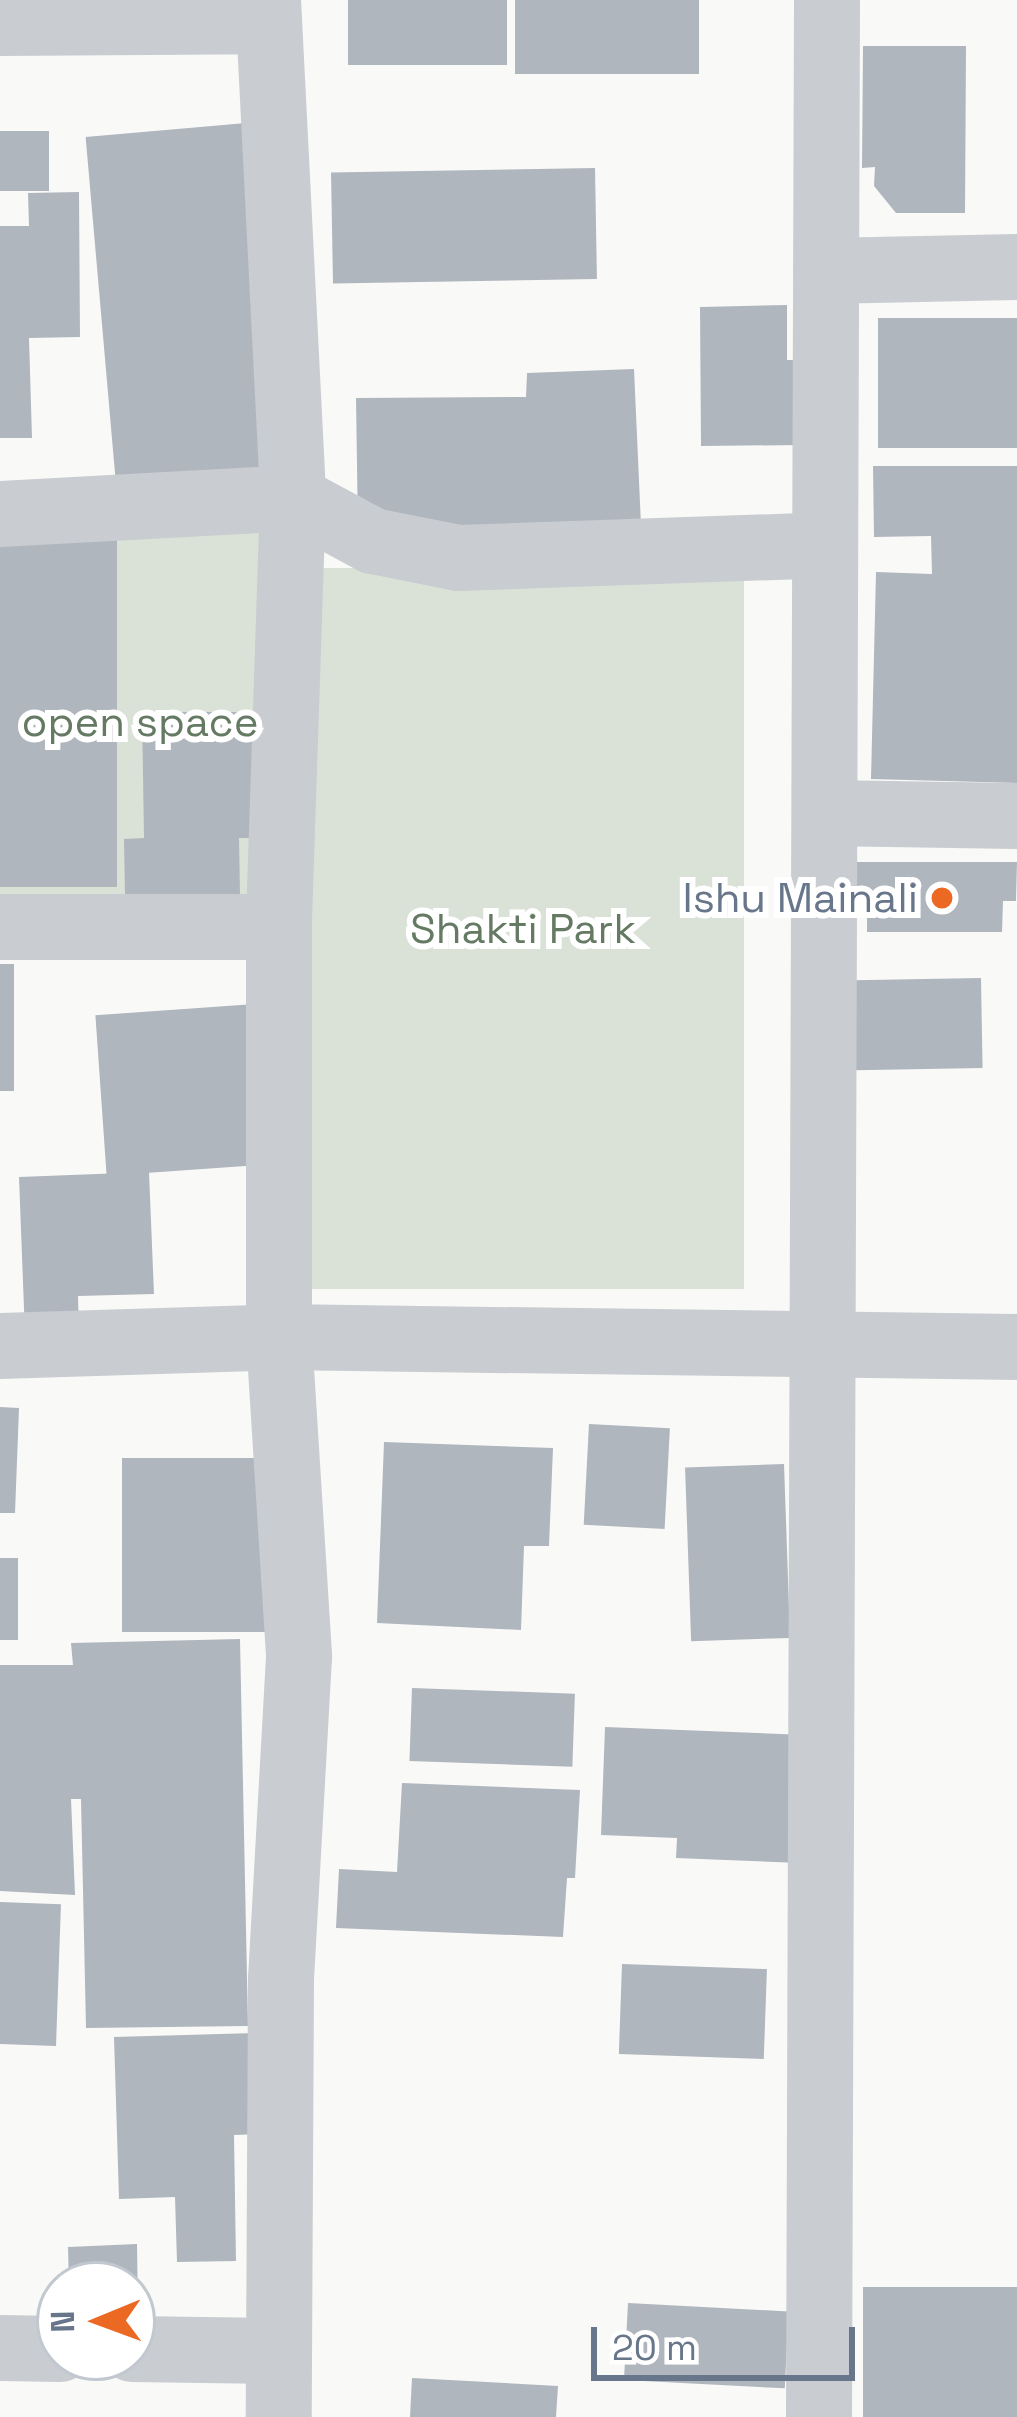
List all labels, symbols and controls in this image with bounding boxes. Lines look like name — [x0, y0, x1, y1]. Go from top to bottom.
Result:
park label: open space — [21, 697, 259, 747]
place label: Ishu Mainali — [682, 873, 918, 923]
marker: Ishu Mainali — [929, 885, 955, 911]
park label: Shakti Park — [410, 904, 636, 954]
north arrow — [36, 2261, 156, 2381]
scale bar — [597, 2303, 861, 2377]
text: N — [42, 2310, 84, 2333]
text: 20 m — [612, 2325, 697, 2371]

